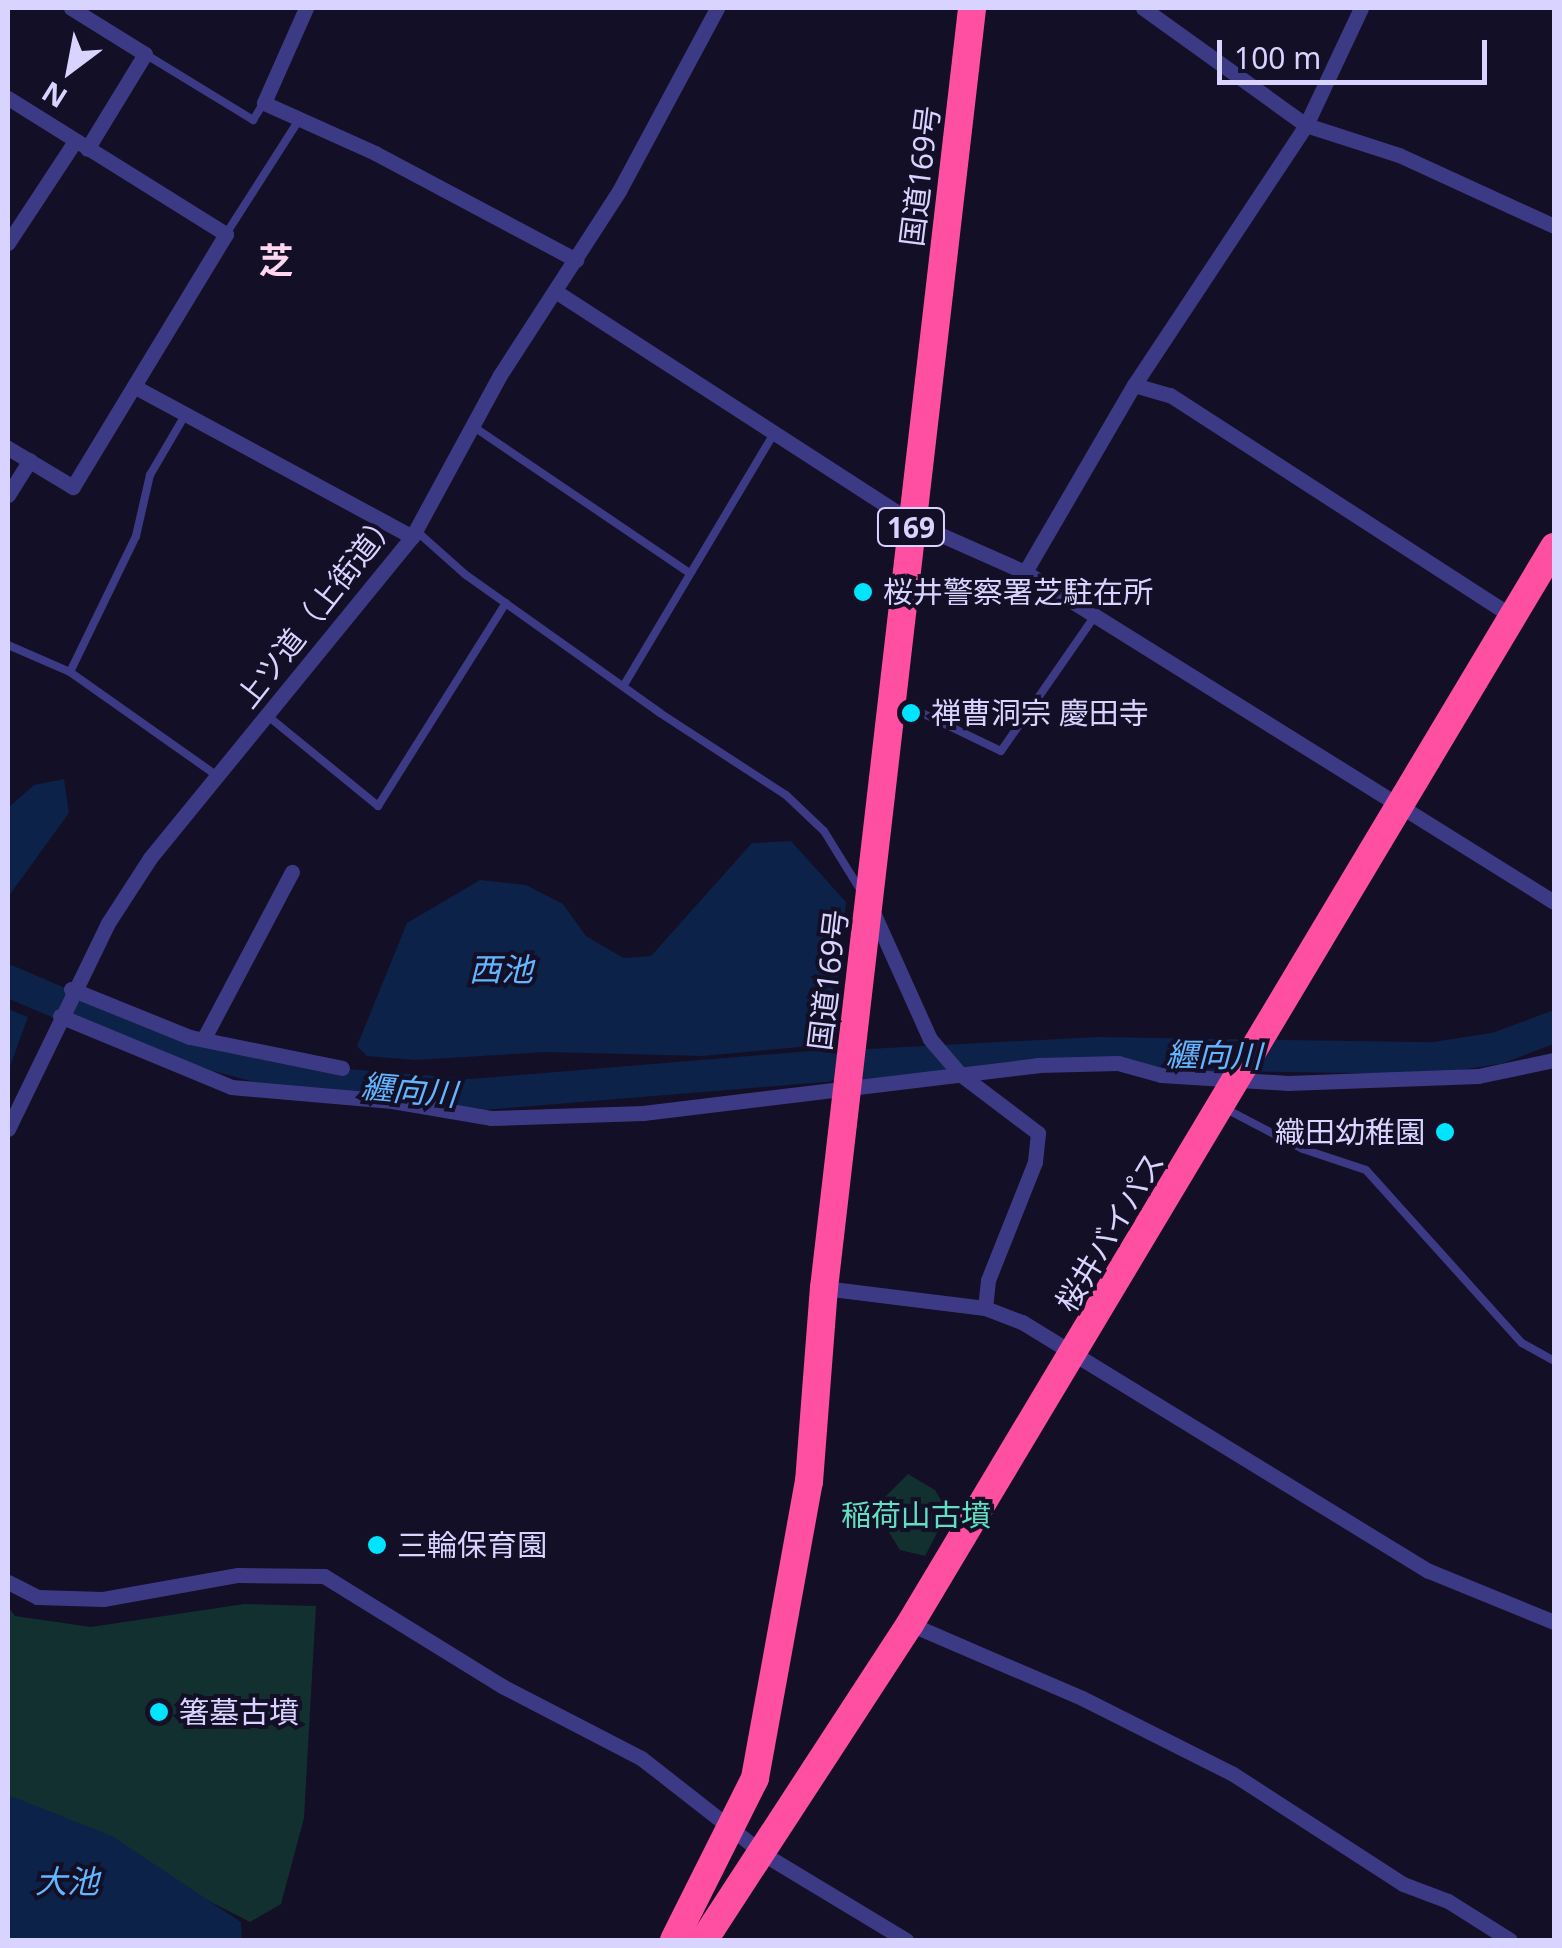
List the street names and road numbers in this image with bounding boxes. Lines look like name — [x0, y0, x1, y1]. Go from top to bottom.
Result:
street label: 国道169号 — [894, 104, 946, 248]
street label: 上ツ道（上街道） — [229, 503, 405, 715]
road number: 169 — [876, 504, 946, 550]
street label: 国道169号 — [802, 908, 854, 1052]
street label: 桜井バイパス — [1048, 1146, 1172, 1318]

